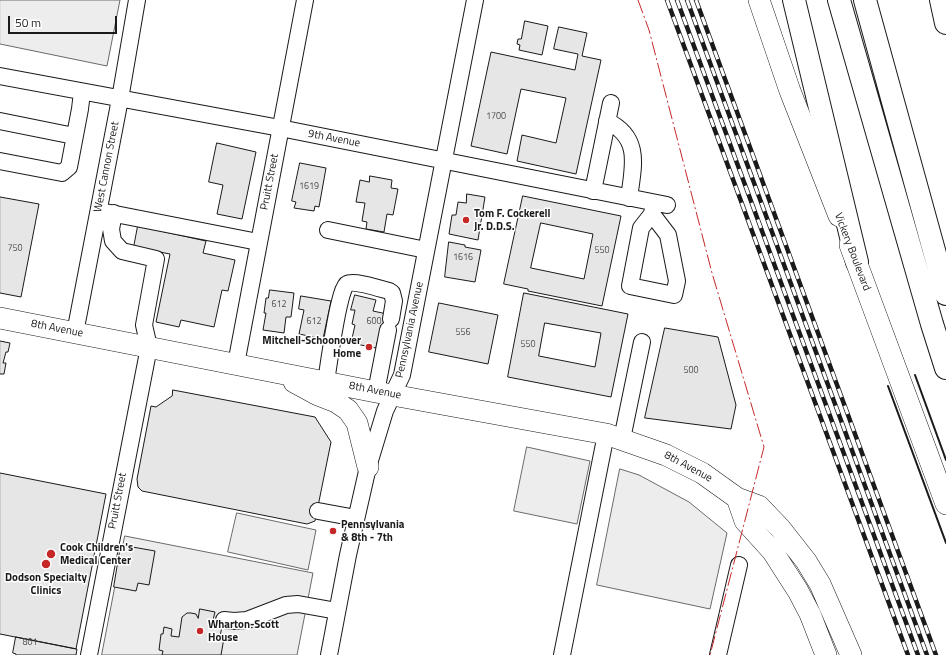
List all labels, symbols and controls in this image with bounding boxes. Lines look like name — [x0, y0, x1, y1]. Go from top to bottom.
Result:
scale bar — [10, 8, 119, 34]
text: 50 m — [15, 13, 41, 32]
house number: 1700 — [486, 112, 506, 122]
street label: West Cannon Street — [92, 120, 122, 214]
street label: 9th Avenue — [307, 127, 361, 151]
street label: Pruitt Street — [258, 153, 282, 211]
house number: 1619 — [299, 182, 319, 192]
place label: Tom F. Cockerell Jr. D.D.S. — [474, 207, 551, 233]
street label: Vickery Boulevard — [831, 211, 873, 293]
marker: Tom F. Cockerell Jr. D.D.S. — [461, 215, 471, 225]
house number: 750 — [7, 244, 23, 254]
house number: 550 — [594, 246, 610, 256]
house number: 1616 — [453, 253, 473, 263]
street label: Pennsylvania Avenue — [393, 281, 427, 379]
house number: 612 — [271, 300, 287, 310]
street label: 8th Avenue — [30, 317, 84, 341]
house number: 612 — [306, 317, 322, 327]
house number: 600 — [366, 317, 382, 327]
house number: 556 — [455, 328, 471, 338]
place label: Mitchell-Schoonover Home — [262, 334, 361, 360]
house number: 550 — [520, 340, 536, 350]
marker: Mitchell-Schoonover Home — [364, 342, 374, 352]
house number: 500 — [683, 366, 699, 376]
street label: 8th Avenue — [348, 379, 402, 403]
street label: 8th Avenue — [662, 449, 714, 485]
street label: Pruitt Street — [106, 472, 130, 530]
place label: Pennsylvania & 8th - 7th — [341, 518, 404, 544]
marker: Pennsylvania & 8th - 7th — [328, 526, 338, 536]
place label: Cook Children's Medical Center — [60, 541, 133, 567]
marker: Cook Children's Medical Center — [45, 548, 57, 560]
marker: Dodson Specialty Clinics — [40, 558, 52, 570]
place label: Dodson Specialty Clinics — [5, 571, 87, 597]
place label: Wharton-Scott House — [208, 618, 279, 644]
marker: Wharton-Scott House — [195, 626, 205, 636]
house number: 801 — [22, 638, 38, 648]

